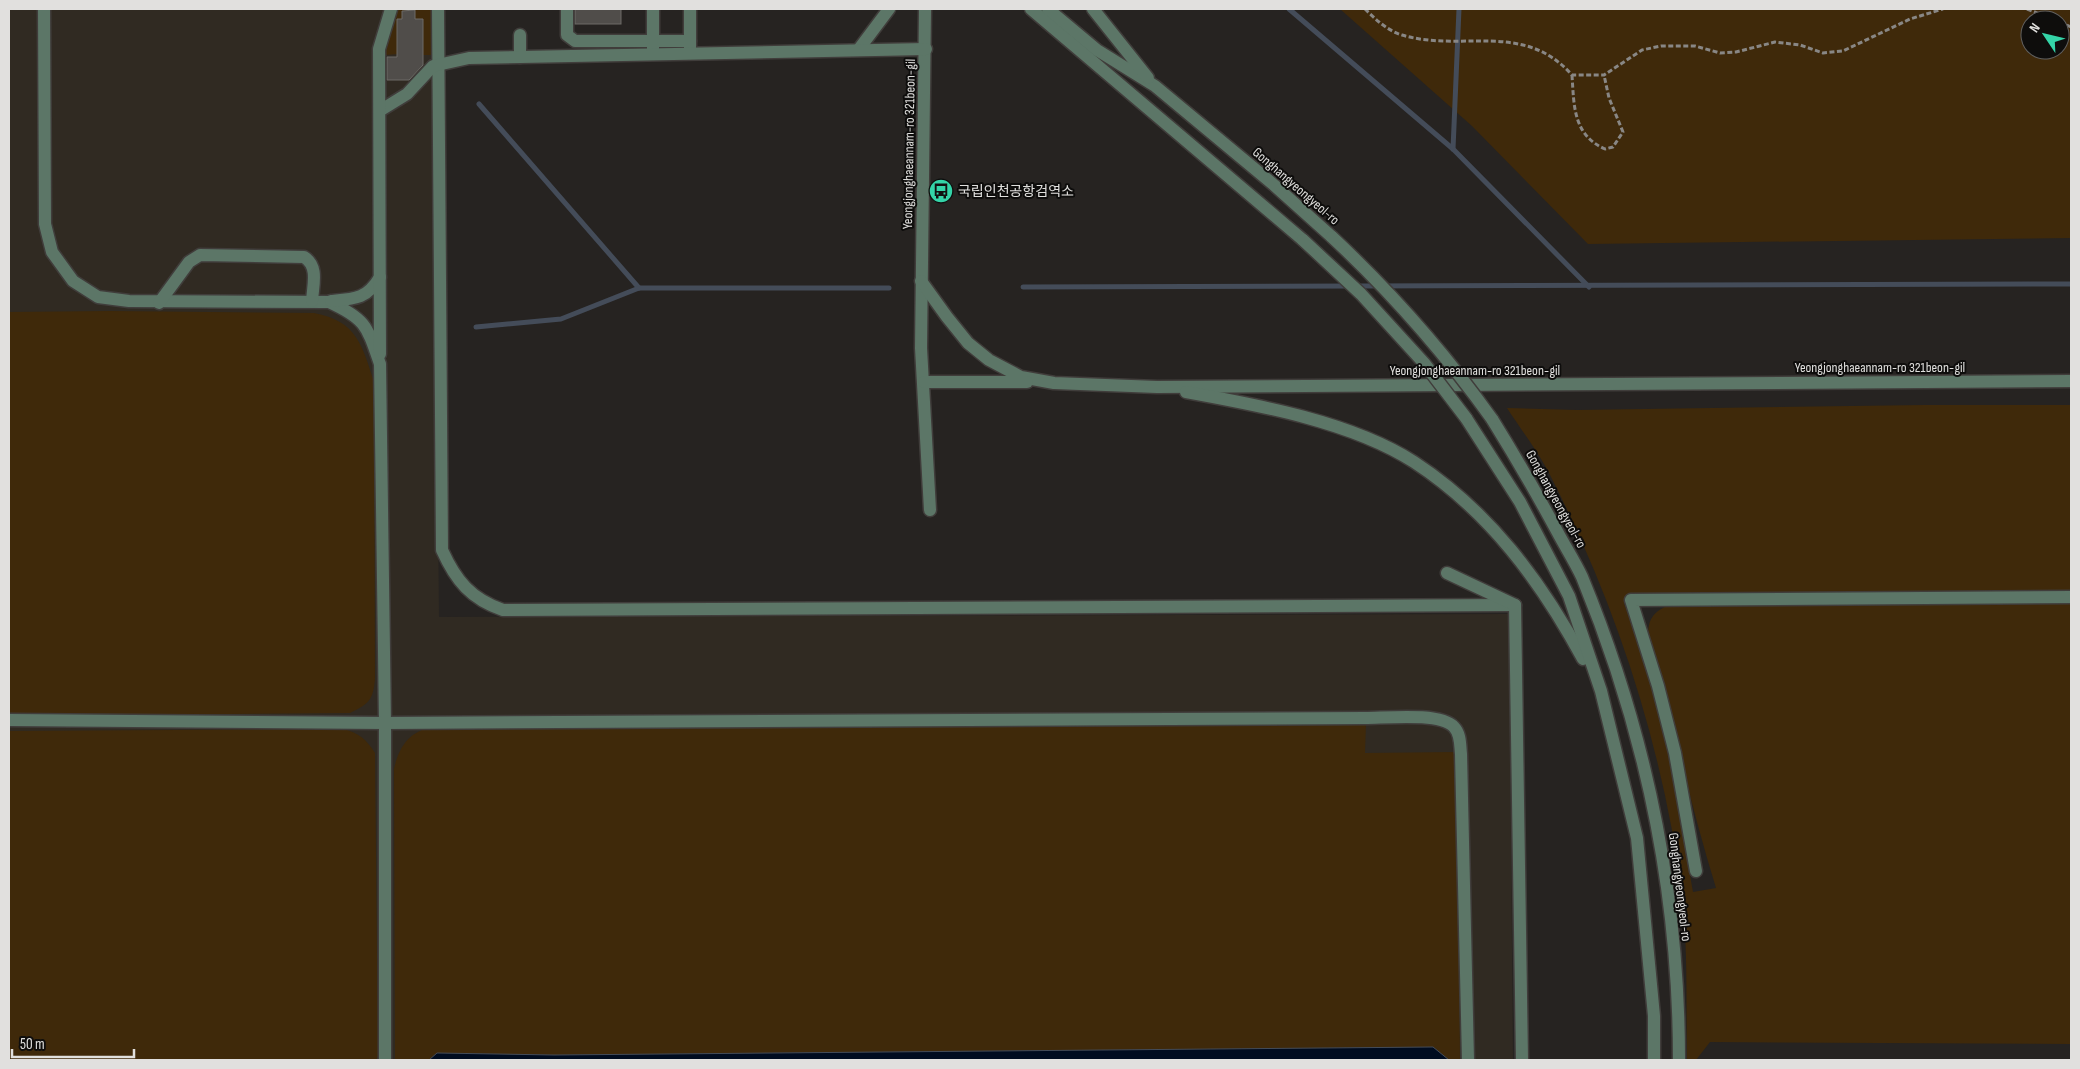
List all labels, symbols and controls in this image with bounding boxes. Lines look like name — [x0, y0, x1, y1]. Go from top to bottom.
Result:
north arrow — [2020, 10, 2070, 60]
text: N — [2026, 20, 2044, 36]
street label: Yeongjonghaeannam-ro 321beon-gil — [899, 59, 919, 229]
street label: Gonghangyeongyeol-ro — [1249, 144, 1343, 228]
bus stop icon: 국립인천공항검역소 — [928, 178, 954, 204]
place label: 국립인천공항검역소 — [958, 183, 1074, 200]
street label: Yeongjonghaeannam-ro 321beon-gil — [1795, 359, 1965, 376]
street label: Yeongjonghaeannam-ro 321beon-gil — [1390, 362, 1560, 379]
street label: Gonghangyeongyeol-ro — [1522, 447, 1590, 551]
street label: Gonghangyeongyeol-ro — [1665, 832, 1695, 942]
scale bar — [12, 1026, 135, 1058]
text: 50 m — [20, 1035, 45, 1054]

